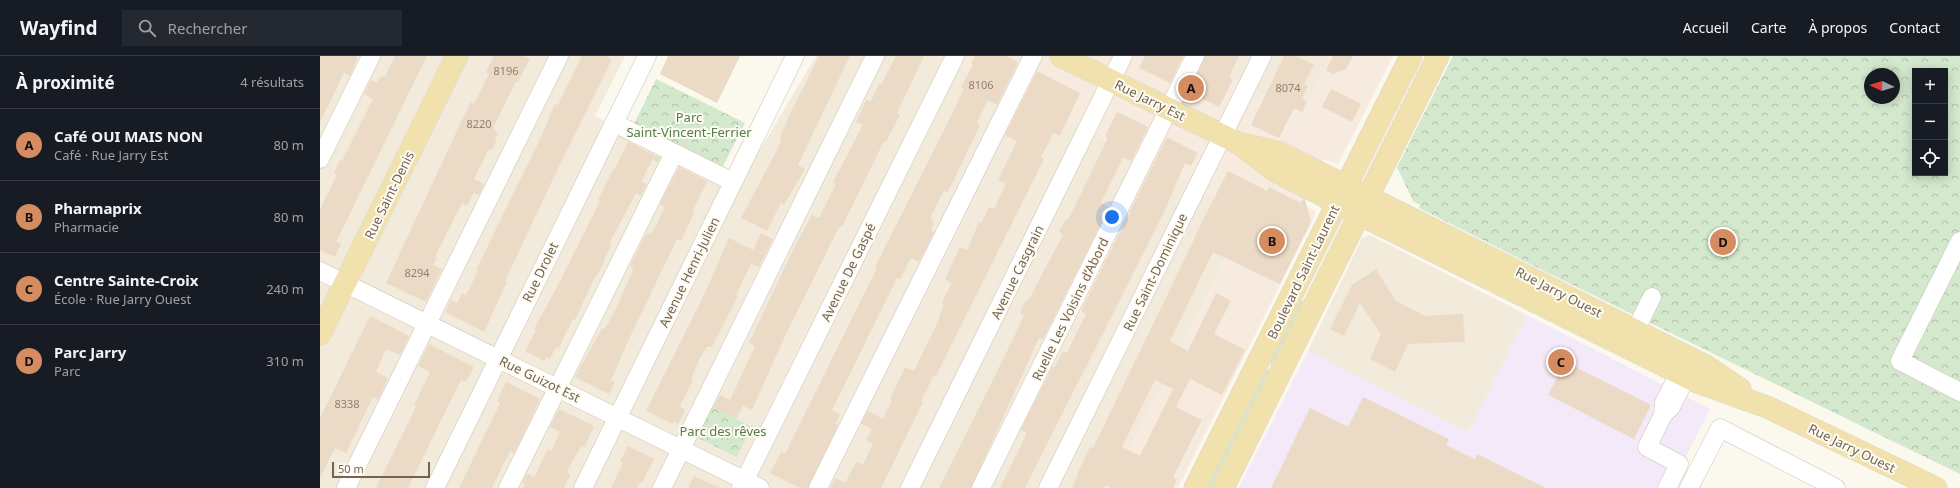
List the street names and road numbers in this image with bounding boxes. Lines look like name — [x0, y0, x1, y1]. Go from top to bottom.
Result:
street label: Rue Jarry Est — [1112, 75, 1189, 125]
street label: Rue Saint-Denis — [360, 148, 418, 242]
street label: Boulevard Saint-Laurent — [1264, 202, 1342, 342]
street label: Rue Saint-Dominique — [1119, 210, 1191, 334]
street label: Avenue Henri-Julien — [654, 214, 724, 330]
street label: Avenue De Gaspé — [816, 220, 880, 324]
street label: Avenue Casgrain — [986, 222, 1048, 322]
street label: Ruelle Les Voisins d’Abord — [1027, 234, 1113, 384]
street label: Rue Drolet — [518, 239, 562, 305]
street label: Rue Jarry Ouest — [1513, 262, 1606, 322]
street label: Rue Guizot Est — [497, 352, 584, 406]
street label: Rue Jarry Ouest — [1805, 419, 1899, 477]

